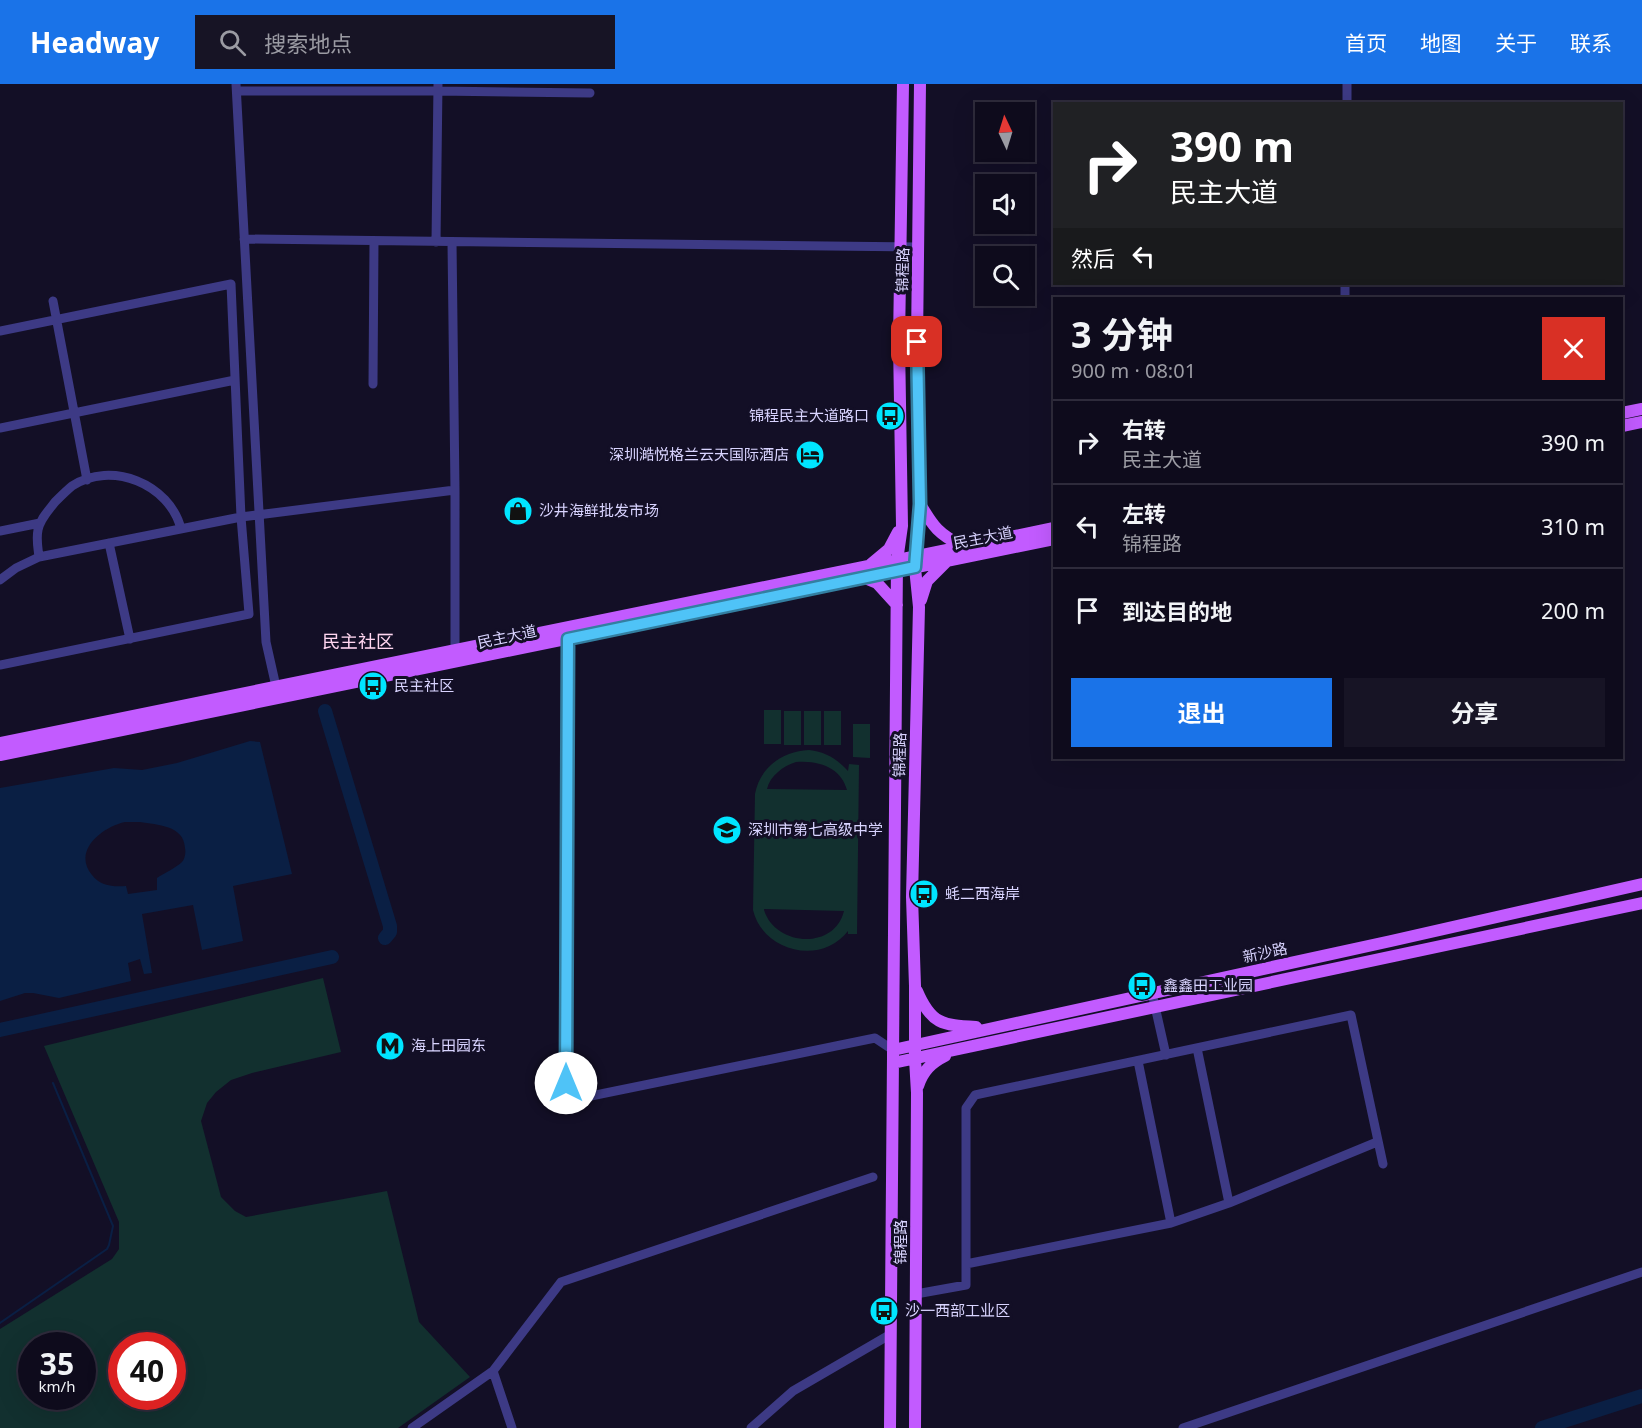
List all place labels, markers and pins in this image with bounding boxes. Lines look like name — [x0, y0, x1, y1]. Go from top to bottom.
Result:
pin — [891, 316, 942, 367]
bus stop icon: 锦程民主大道路口 — [874, 400, 906, 432]
place label: 锦程民主大道路口 — [749, 405, 869, 425]
hotel icon: 深圳澔悦格兰云天国际酒店 — [794, 439, 826, 471]
place label: 深圳澔悦格兰云天国际酒店 — [609, 444, 789, 464]
shop icon: 沙井海鲜批发市场 — [502, 495, 534, 527]
place label: 沙井海鲜批发市场 — [539, 500, 659, 520]
bus stop icon: 民主社区 — [357, 670, 389, 702]
place label: 民主社区 — [394, 675, 454, 695]
school or university icon: 深圳市第七高级中学 — [711, 814, 743, 846]
place label: 深圳市第七高级中学 — [748, 819, 883, 839]
bus stop icon: 蚝二西海岸 — [908, 878, 940, 910]
place label: 蚝二西海岸 — [945, 883, 1020, 903]
bus stop icon: 鑫鑫田工业园 — [1126, 970, 1158, 1002]
place label: 鑫鑫田工业园 — [1163, 975, 1253, 995]
metro station icon: 海上田园东 — [374, 1030, 406, 1062]
place label: 海上田园东 — [411, 1035, 486, 1055]
bus stop icon: 沙一西部工业区 — [868, 1295, 900, 1327]
place label: 沙一西部工业区 — [905, 1300, 1010, 1320]

